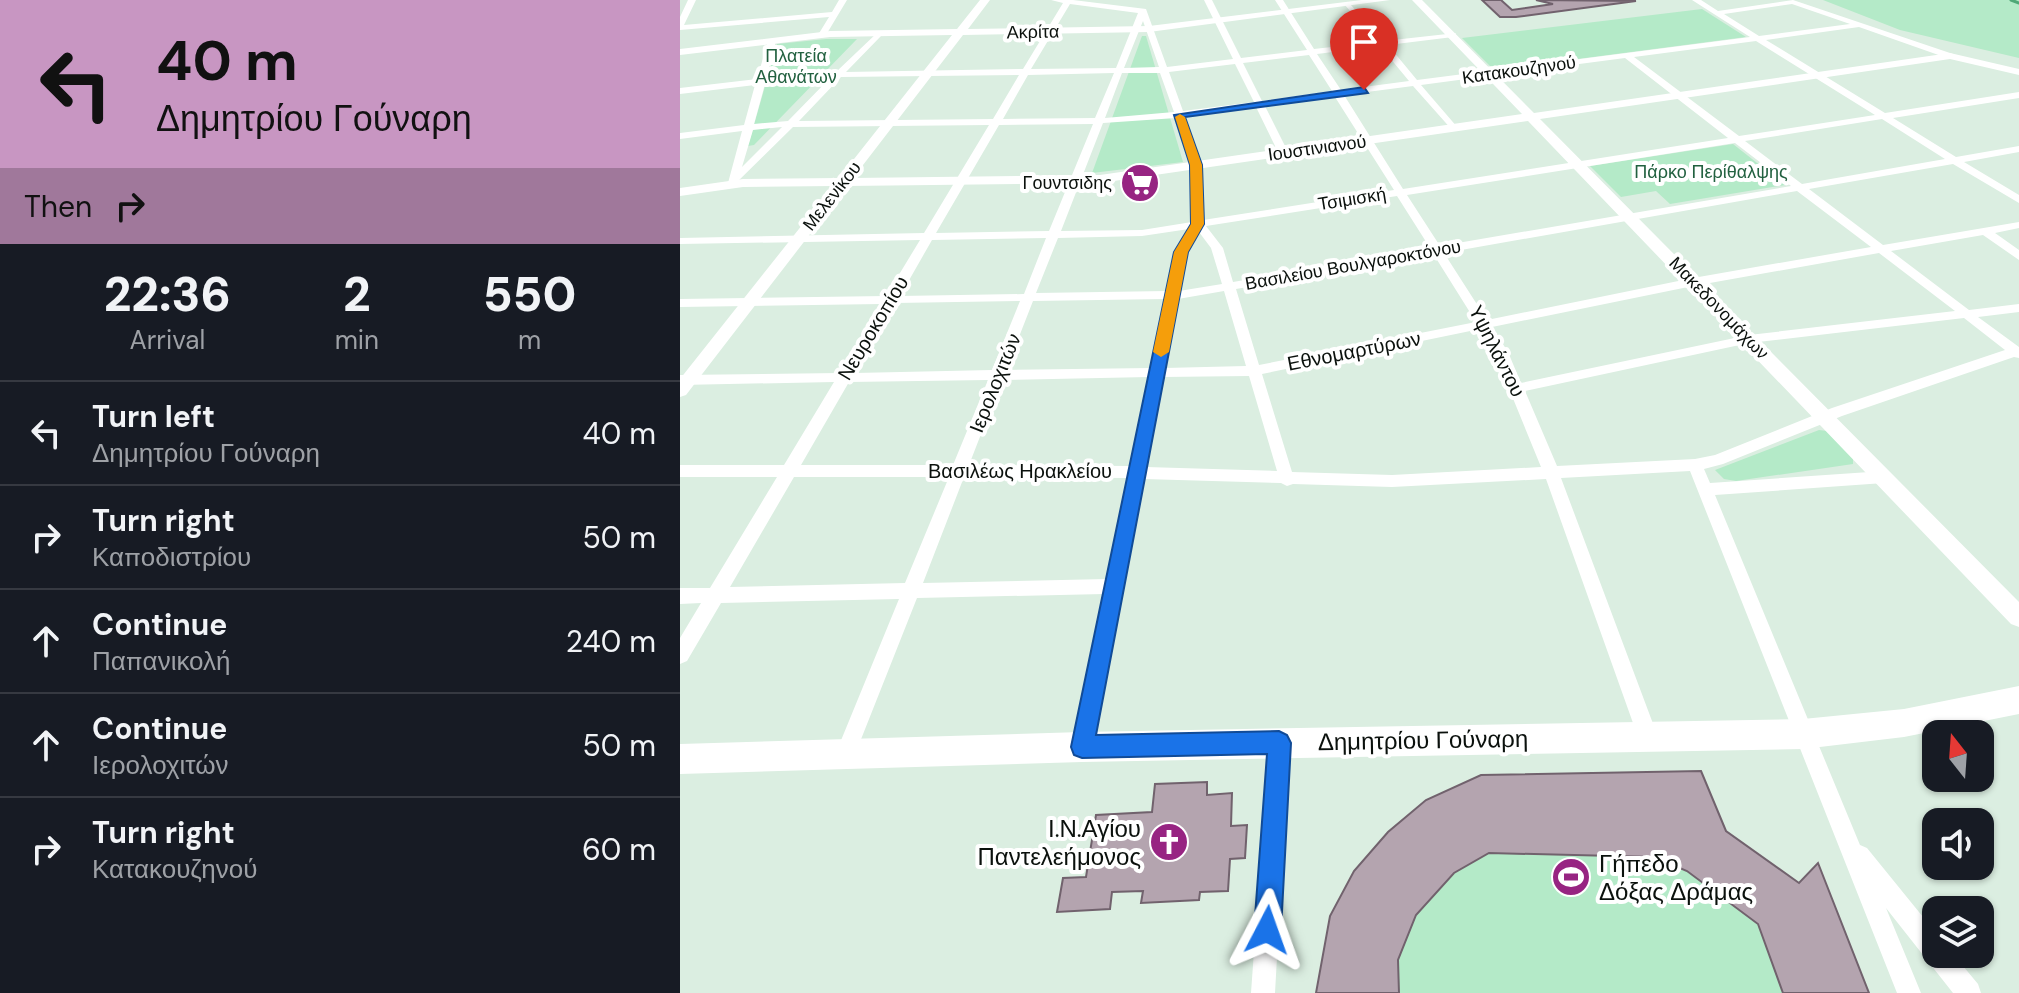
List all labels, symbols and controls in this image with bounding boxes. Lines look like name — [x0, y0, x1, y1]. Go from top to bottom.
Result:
pin — [1330, 8, 1398, 90]
street label: Ακρίτα — [1007, 20, 1059, 44]
icon: arrive — [1342, 20, 1386, 64]
text: 40 m — [156, 24, 298, 97]
icon: left — [24, 32, 128, 136]
park label: Πλατεία Αθανάτων — [755, 44, 837, 89]
street label: Κατακουζηνού — [1461, 50, 1577, 90]
text: Δημητρίου Γούναρη — [156, 95, 472, 142]
street label: Ιουστινιανού — [1266, 129, 1368, 167]
street label: Μελενίκου — [797, 156, 867, 236]
park label: Πάρκο Περίθαλψης — [1634, 160, 1788, 184]
supermarket icon: Γουντσιδης — [1119, 162, 1161, 204]
place label: Γουντσιδης — [1023, 171, 1112, 195]
street label: Τσιμισκή — [1316, 182, 1388, 216]
icon: right — [108, 184, 152, 228]
text: Then — [24, 187, 92, 226]
street label: Βασιλείου Βουλγαροκτόνου — [1243, 234, 1463, 296]
street label: Μακεδονομάχων — [1664, 251, 1774, 365]
text: 22:36 — [104, 263, 231, 326]
text: 2 — [343, 263, 371, 326]
text: 550 — [483, 263, 576, 326]
street label: Νευροκοπίου — [832, 271, 914, 385]
street label: Υψηλάντου — [1463, 301, 1531, 401]
text: Arrival — [129, 323, 205, 357]
text: min — [335, 323, 379, 357]
text: m — [518, 323, 541, 357]
street label: Εθνομαρτύρων — [1285, 325, 1423, 377]
street label: Ιερολοχιτών — [963, 329, 1027, 437]
text: Turn left — [92, 397, 215, 436]
icon: left — [24, 411, 68, 455]
text: 40 m — [583, 414, 656, 453]
text: Δημητρίου Γούναρη — [92, 436, 320, 470]
street label: Βασιλέως Ηρακλείου — [928, 458, 1112, 484]
text: Turn right — [92, 501, 235, 540]
icon: right — [24, 515, 68, 559]
text: 50 m — [582, 518, 656, 557]
text: Καποδιστρίου — [92, 540, 251, 574]
text: Continue — [92, 605, 227, 644]
icon: ahead — [24, 619, 68, 663]
text: 240 m — [566, 622, 656, 661]
text: Παπανικολή — [92, 644, 231, 678]
text: Continue — [92, 709, 227, 748]
north arrow — [1922, 720, 1994, 792]
map controls — [1922, 720, 1994, 968]
icon: ahead — [24, 723, 68, 767]
street label: Δημητρίου Γούναρη — [1318, 723, 1528, 757]
text: 50 m — [582, 726, 656, 765]
text: Ιερολοχιτών — [92, 748, 229, 782]
button: sound — [1922, 808, 1994, 880]
text: Turn right — [92, 813, 235, 852]
place label: Ι.Ν.Αγίου Παντελεήμονος — [977, 813, 1141, 872]
church icon: Ι.Ν.Αγίου Παντελεήμονος — [1148, 821, 1190, 863]
icon: right — [24, 827, 68, 871]
text: 60 m — [582, 830, 656, 869]
place label: Γήπεδο Δόξας Δράμας — [1599, 848, 1753, 907]
text: Κατακουζηνού — [92, 852, 257, 886]
sports icon: Γήπεδο Δόξας Δράμας — [1550, 856, 1592, 898]
position arrow — [1225, 888, 1309, 972]
button: layers — [1922, 896, 1994, 968]

